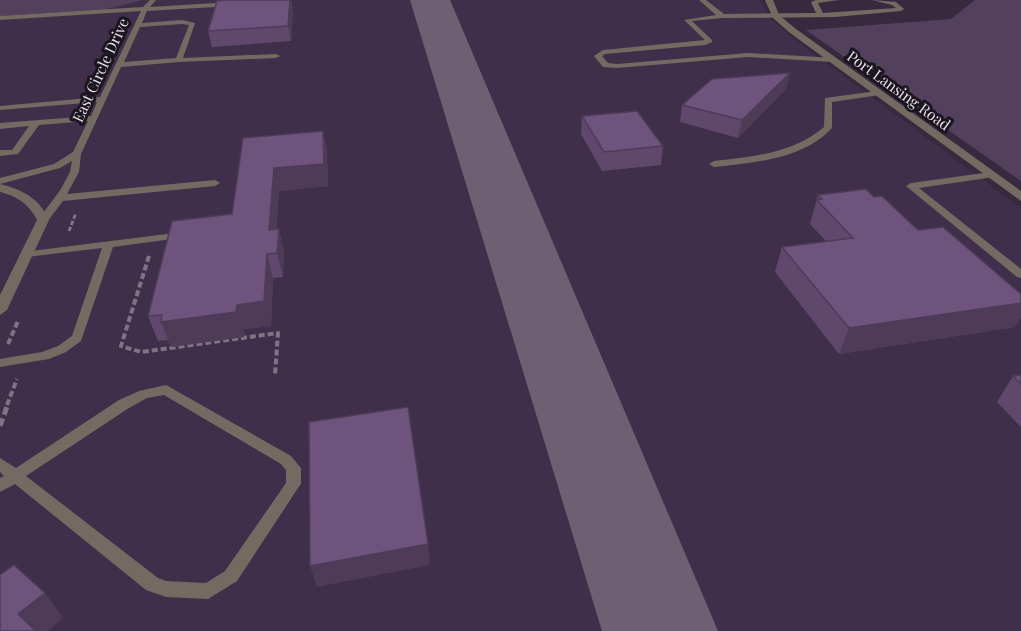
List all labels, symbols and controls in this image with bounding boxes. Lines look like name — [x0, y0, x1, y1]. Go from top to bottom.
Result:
street label: East Circle Drive — [67, 15, 133, 125]
street label: Port Lansing Road — [843, 46, 955, 134]

